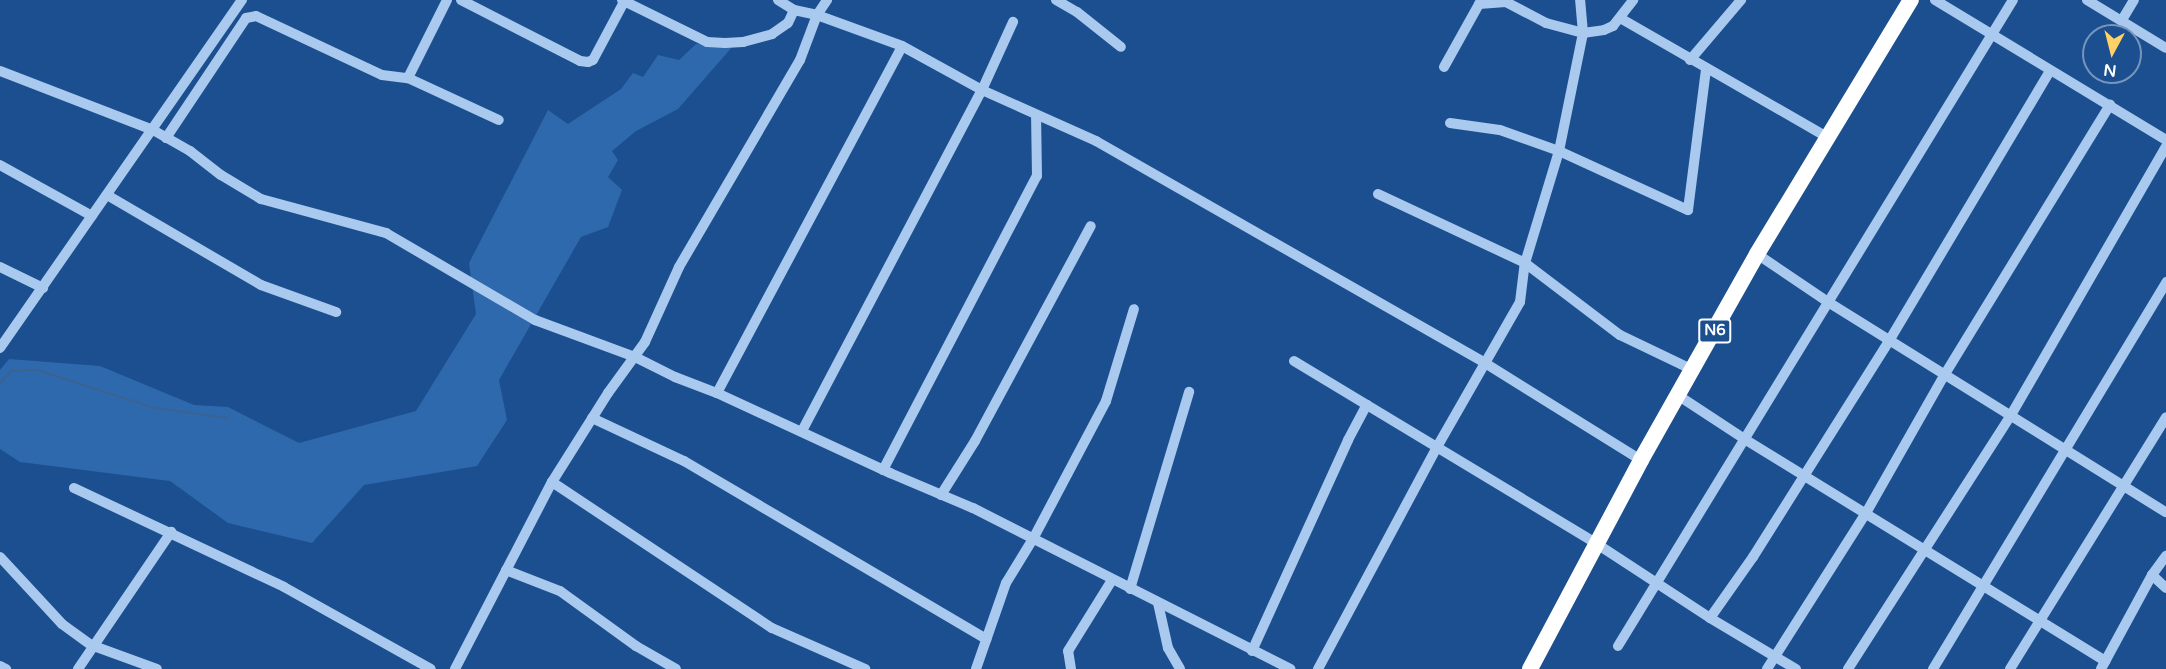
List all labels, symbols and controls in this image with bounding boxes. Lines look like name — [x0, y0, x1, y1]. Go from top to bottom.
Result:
north arrow — [2082, 24, 2142, 84]
text: N — [2102, 59, 2118, 81]
road number: N6 — [1697, 319, 1733, 343]

